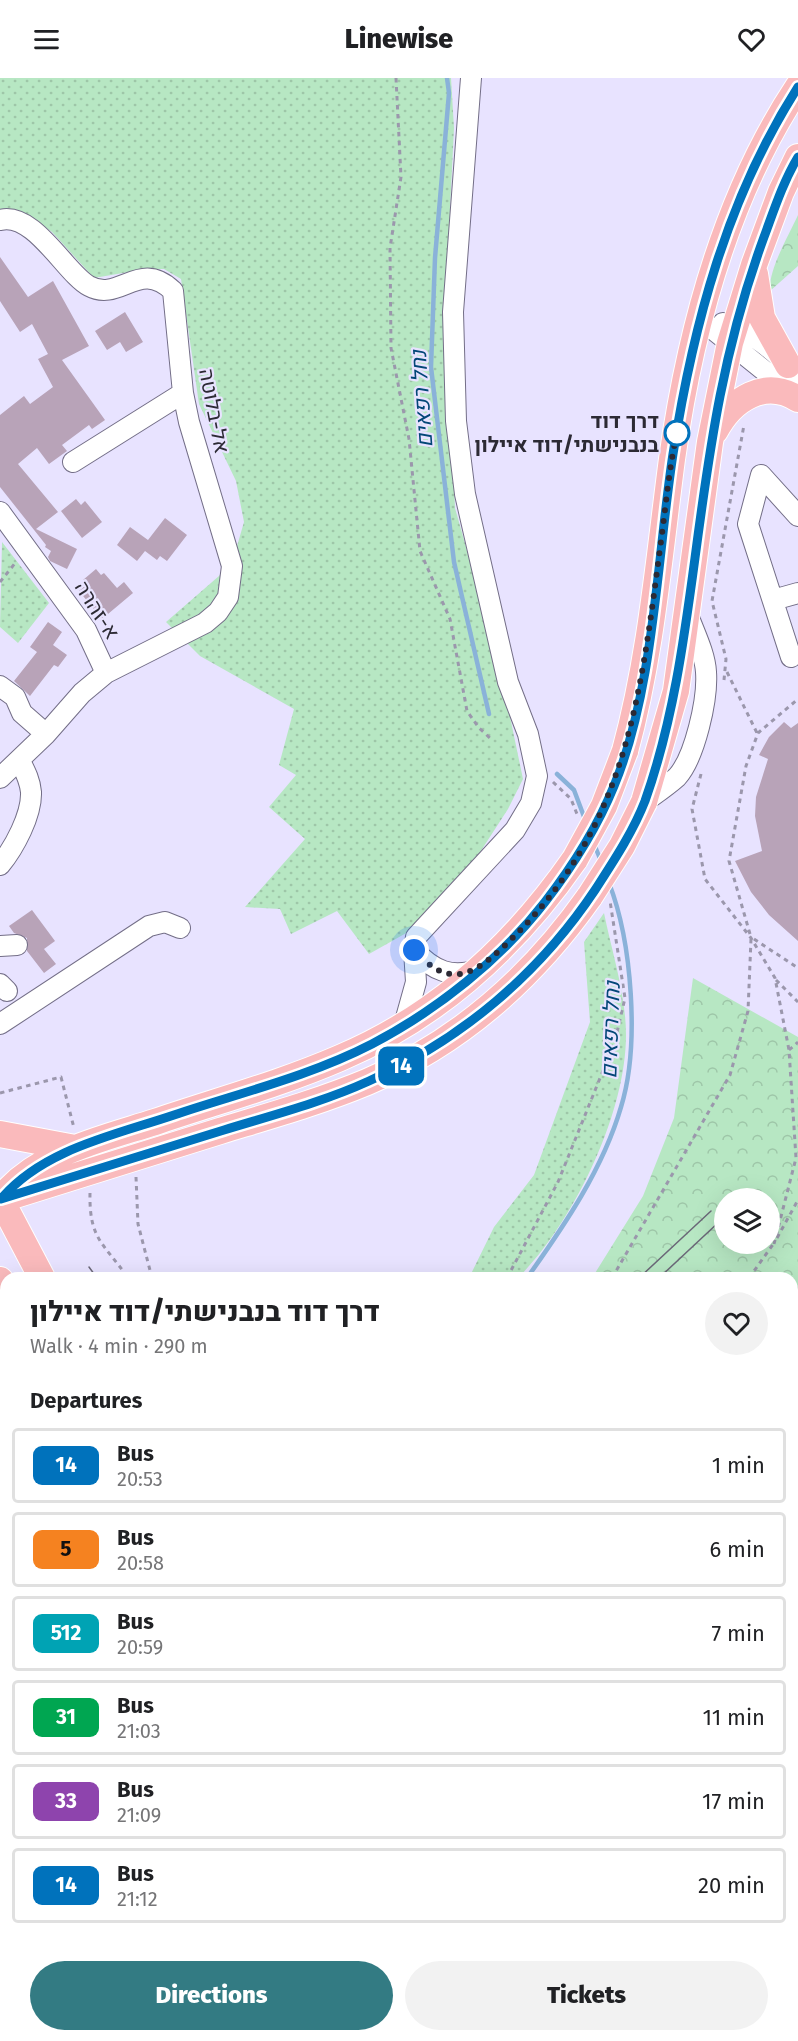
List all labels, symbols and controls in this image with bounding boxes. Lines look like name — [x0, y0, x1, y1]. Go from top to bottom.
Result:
icon: menu — [30, 23, 63, 56]
text: Linewise — [345, 23, 453, 55]
icon: heart — [735, 23, 768, 56]
water label: נחל רפאים — [404, 347, 438, 449]
street label: אל-בלוטה — [193, 366, 235, 456]
place label: דרך דוד בנבנישתי/דוד איילון — [475, 408, 660, 458]
marker: דרך דוד בנבנישתי/דוד איילון — [664, 420, 690, 446]
street label: א-זהרה — [69, 576, 125, 644]
your location — [399, 935, 429, 965]
water label: נחל רפאים — [595, 979, 626, 1079]
line badge: 14 — [374, 1046, 428, 1086]
text: 14 — [390, 1053, 412, 1079]
map controls — [714, 1188, 780, 1254]
button: layers — [714, 1188, 780, 1254]
button: heart — [705, 1292, 768, 1355]
text: דרך דוד בנבנישתי/דוד איילון — [30, 1295, 380, 1328]
text: Walk · 4 min · 290 m — [30, 1334, 208, 1358]
text: Departures — [30, 1387, 142, 1414]
text: Bus — [117, 1440, 154, 1467]
text: 14 — [55, 1452, 77, 1478]
text: 1 min — [712, 1452, 765, 1479]
text: 20:53 — [117, 1467, 163, 1491]
text: Bus — [117, 1524, 154, 1551]
text: 5 — [60, 1536, 72, 1562]
text: 6 min — [709, 1536, 765, 1563]
text: 20:58 — [117, 1551, 164, 1575]
text: Bus — [117, 1608, 154, 1635]
text: 512 — [51, 1620, 81, 1646]
text: 7 min — [711, 1620, 765, 1647]
text: 20:59 — [117, 1635, 163, 1659]
text: Bus — [117, 1692, 154, 1719]
text: 31 — [56, 1704, 76, 1730]
text: 11 min — [702, 1704, 765, 1731]
text: 21:03 — [117, 1719, 161, 1743]
text: Bus — [117, 1776, 154, 1803]
text: 33 — [55, 1788, 77, 1814]
text: 17 min — [702, 1788, 765, 1815]
text: 21:09 — [117, 1803, 161, 1827]
text: Bus — [117, 1860, 154, 1887]
text: 14 — [55, 1872, 77, 1898]
text: 20 min — [698, 1872, 765, 1899]
text: 21:12 — [117, 1887, 158, 1911]
button: Directions — [30, 1961, 393, 2030]
button: Tickets — [405, 1961, 768, 2030]

